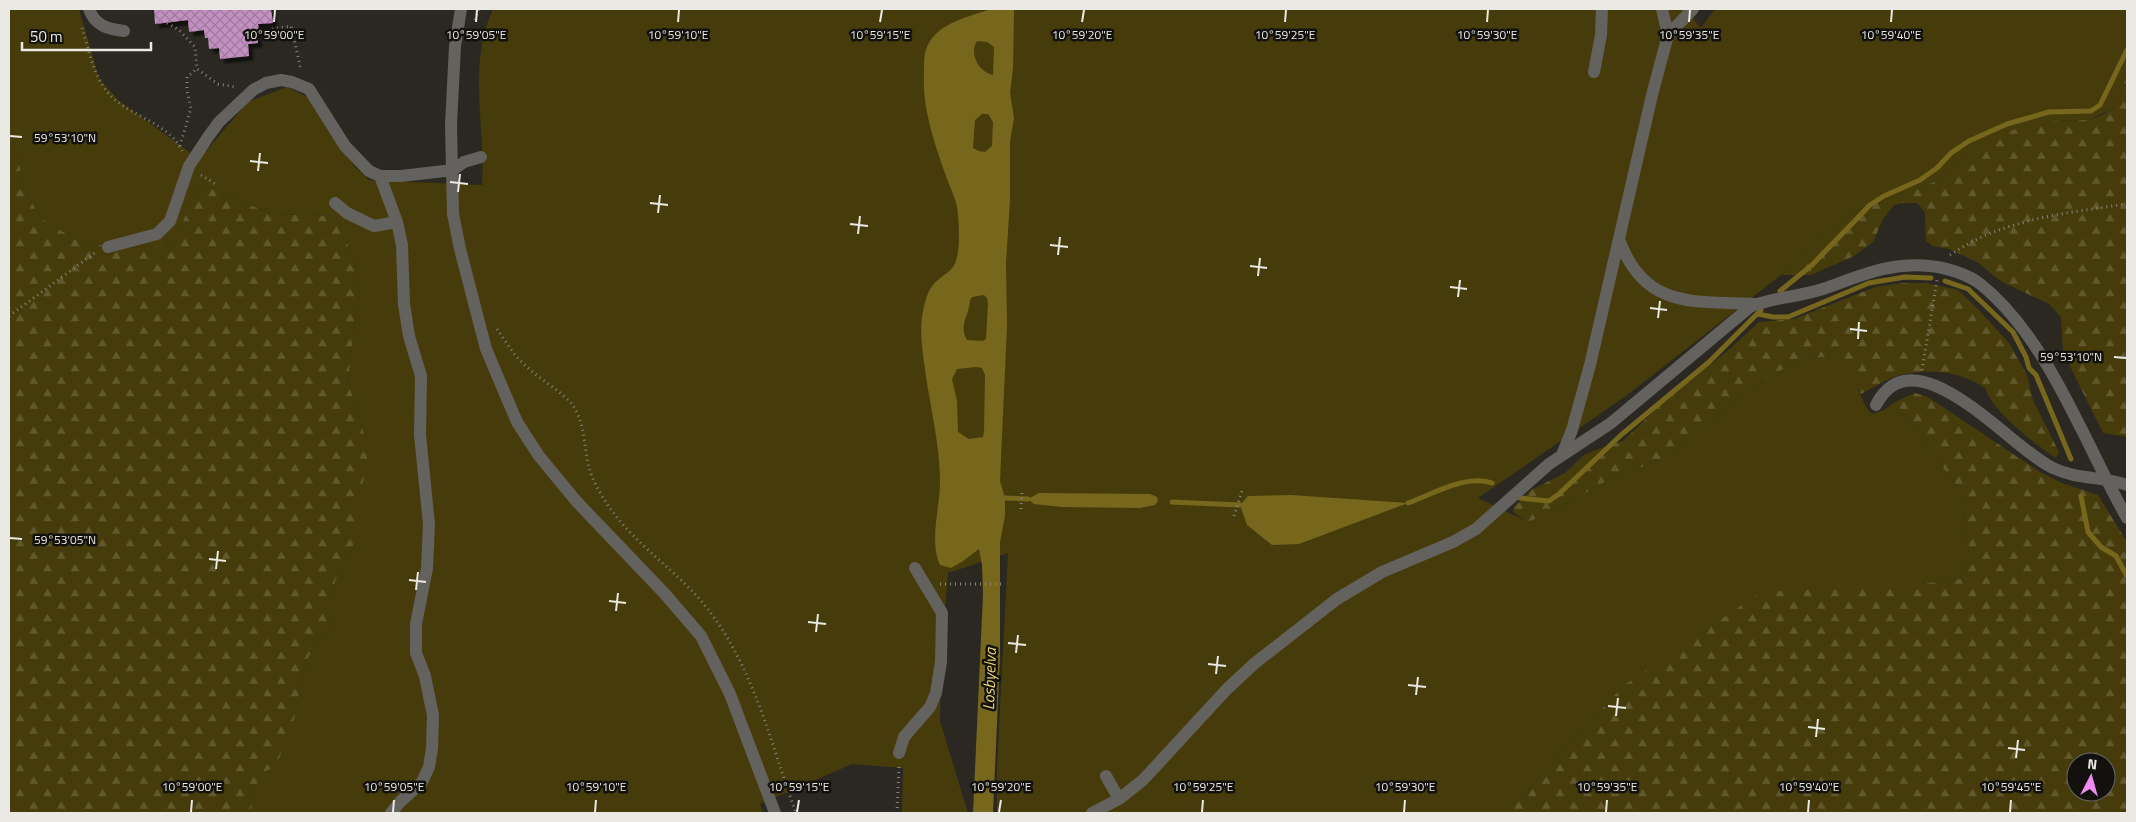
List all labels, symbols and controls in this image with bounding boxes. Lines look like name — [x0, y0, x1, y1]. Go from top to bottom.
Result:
scale bar — [22, 20, 151, 52]
text: 50 m — [30, 25, 63, 48]
text: 10°59'00"E — [244, 25, 305, 44]
text: 10°59'05"E — [446, 25, 507, 44]
text: 10°59'10"E — [648, 25, 709, 44]
text: 10°59'15"E — [850, 25, 911, 44]
text: 10°59'20"E — [1052, 25, 1113, 44]
text: 10°59'25"E — [1255, 25, 1316, 44]
text: 10°59'30"E — [1457, 25, 1518, 44]
text: 10°59'35"E — [1659, 25, 1720, 44]
text: 10°59'40"E — [1861, 25, 1922, 44]
text: 59°53'10"N — [34, 128, 96, 147]
text: 59°53'10"N — [2040, 347, 2102, 366]
text: 59°53'05"N — [34, 530, 96, 549]
water label: Losbyelva — [976, 646, 1002, 711]
north arrow — [2066, 752, 2116, 802]
text: N — [2086, 753, 2098, 775]
text: 10°59'00"E — [162, 777, 223, 796]
text: 10°59'05"E — [364, 777, 425, 796]
text: 10°59'10"E — [566, 777, 627, 796]
text: 10°59'15"E — [769, 777, 830, 796]
text: 10°59'20"E — [971, 777, 1032, 796]
text: 10°59'25"E — [1173, 777, 1234, 796]
text: 10°59'30"E — [1375, 777, 1436, 796]
text: 10°59'35"E — [1577, 777, 1638, 796]
text: 10°59'40"E — [1779, 777, 1840, 796]
text: 10°59'45"E — [1981, 777, 2042, 796]

